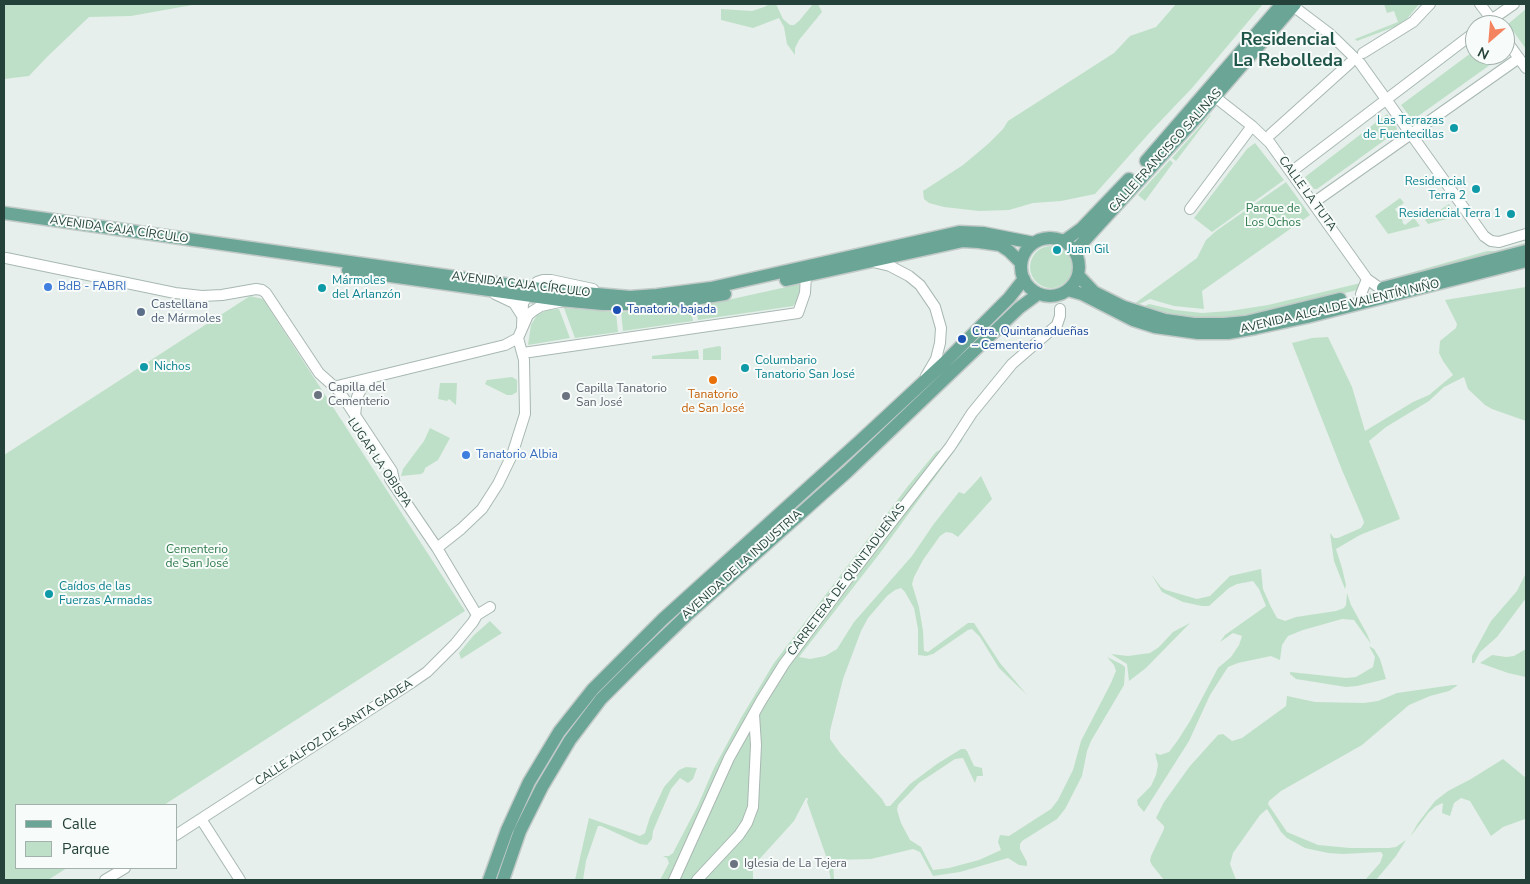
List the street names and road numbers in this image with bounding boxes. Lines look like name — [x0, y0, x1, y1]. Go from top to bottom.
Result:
street label: CALLE FRANCISCO SALINAS — [1107, 86, 1225, 216]
street label: CALLE LA TUTA — [1275, 154, 1339, 234]
street label: AVENIDA CAJA CÍRCULO — [49, 213, 189, 247]
street label: AVENIDA CAJA CÍRCULO — [451, 269, 591, 301]
street label: AVENIDA ALCALDE VALENTÍN NIÑO — [1239, 277, 1441, 337]
street label: LUGAR LA OBISPA — [344, 416, 414, 510]
street label: CARRETERA DE QUINTADUEÑAS — [785, 501, 909, 659]
street label: AVENIDA DE LA INDUSTRIA — [679, 507, 805, 623]
street label: CALLE ALFOZ DE SANTA GADEA — [253, 677, 415, 789]

